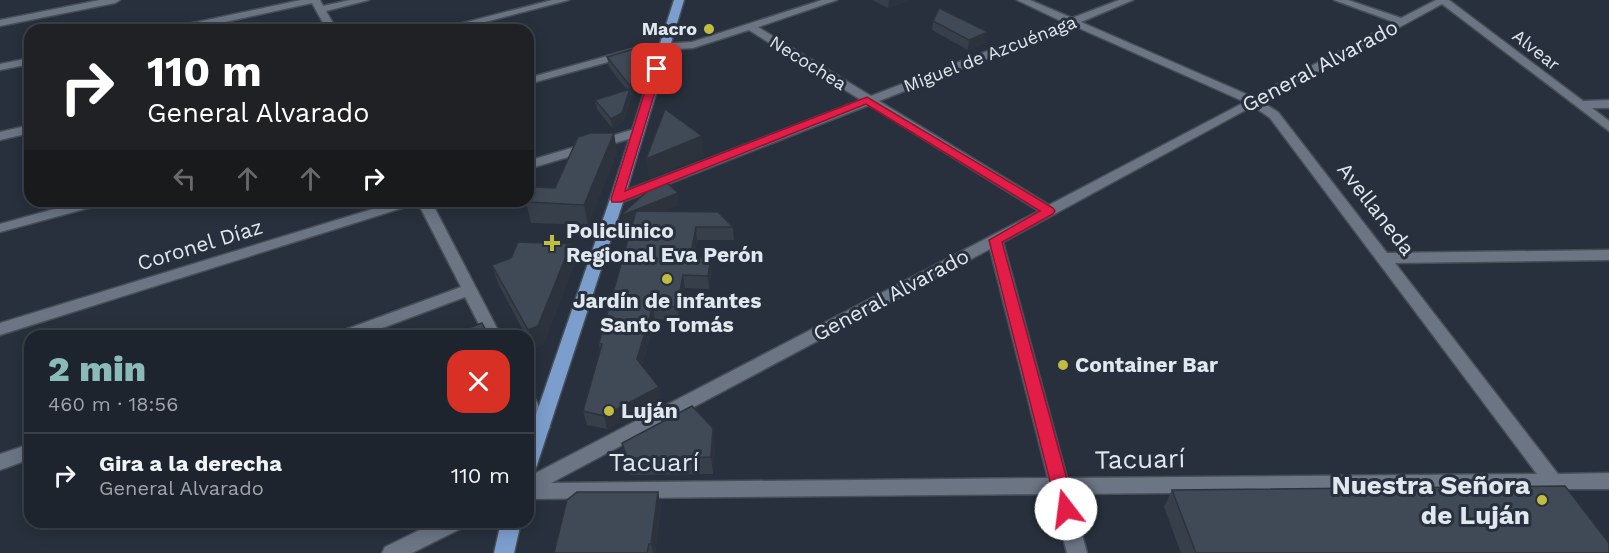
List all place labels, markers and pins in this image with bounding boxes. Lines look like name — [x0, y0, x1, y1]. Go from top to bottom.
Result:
place label: Macro — [642, 18, 697, 39]
marker: Macro — [702, 22, 716, 36]
pin — [631, 43, 682, 94]
place label: Policlinico Regional Eva Perón — [566, 218, 764, 267]
marker: Policlinico Regional Eva Perón — [543, 234, 561, 252]
marker: Jardín de infantes Santo Tomás — [660, 272, 674, 286]
place label: Jardín de infantes Santo Tomás — [573, 288, 761, 337]
place label: Container Bar — [1075, 352, 1218, 377]
marker: Container Bar — [1056, 358, 1070, 372]
place label: Luján — [621, 398, 678, 423]
marker: Luján — [602, 404, 616, 418]
place label: Nuestra Señora de Luján — [1332, 470, 1530, 530]
marker: Nuestra Señora de Luján — [1535, 493, 1549, 507]

